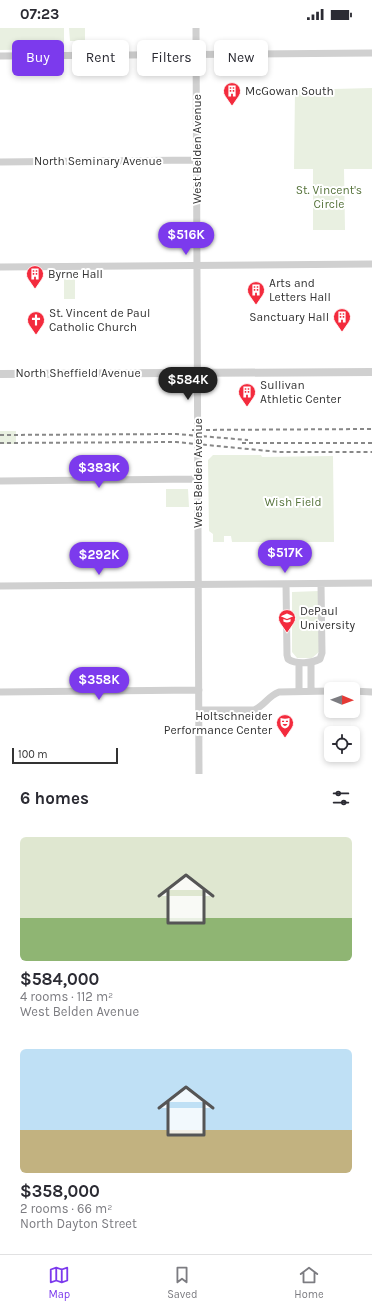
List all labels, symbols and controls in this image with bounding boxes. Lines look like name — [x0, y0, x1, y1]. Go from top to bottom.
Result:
text: 07:23 — [20, 5, 59, 23]
chip: Buy — [12, 40, 64, 76]
chip: Rent — [72, 40, 129, 76]
chip: Filters — [137, 40, 206, 76]
chip: New — [214, 40, 268, 76]
building icon: McGowan South — [222, 81, 242, 106]
place label: McGowan South — [245, 84, 334, 98]
street label: West Belden Avenue — [190, 94, 204, 204]
street label: North Seminary Avenue — [34, 154, 162, 168]
park label: St. Vincent's Circle — [296, 183, 362, 211]
pin: $516K — [158, 222, 214, 256]
text: $516K — [167, 227, 205, 242]
building icon: Byrne Hall — [25, 264, 45, 289]
place label: Byrne Hall — [48, 267, 103, 281]
place label: Arts and Letters Hall — [269, 276, 331, 304]
building icon: Arts and Letters Hall — [246, 280, 266, 305]
place label: St. Vincent de Paul Catholic Church — [49, 306, 150, 334]
building icon: Sanctuary Hall — [332, 307, 352, 332]
church icon: St. Vincent de Paul Catholic Church — [26, 310, 46, 335]
place label: Sanctuary Hall — [249, 310, 329, 324]
street label: North Sheffield Avenue — [15, 366, 141, 380]
pin: $584K — [160, 367, 216, 401]
text: $584K — [167, 372, 209, 387]
place label: Sullivan Athletic Center — [260, 378, 342, 406]
building icon: Sullivan Athletic Center — [237, 382, 257, 407]
street label: West Belden Avenue — [191, 418, 205, 528]
pin: $383K — [71, 455, 127, 489]
text: $383K — [78, 460, 120, 475]
park label: Wish Field — [264, 495, 322, 509]
pin: $517K — [257, 540, 313, 574]
pin: $292K — [71, 542, 127, 576]
text: $517K — [267, 545, 303, 560]
text: $292K — [78, 547, 120, 562]
place label: DePaul University — [300, 604, 356, 632]
school or university icon: DePaul University — [277, 608, 297, 633]
pin: $358K — [71, 667, 127, 701]
text: $358K — [78, 672, 120, 687]
north arrow — [324, 682, 360, 718]
map controls — [324, 682, 360, 762]
place label: Holtschneider Performance Center — [164, 709, 273, 737]
theatre icon: Holtschneider Performance Center — [275, 713, 295, 738]
button: locate — [324, 726, 360, 762]
scale bar — [12, 746, 118, 765]
text: 100 m — [18, 748, 48, 761]
icon: filters — [330, 787, 352, 809]
text: 6 homes — [20, 788, 89, 808]
icon: home — [150, 863, 222, 935]
text: $584,000 — [20, 969, 99, 989]
text: 4 rooms · 112 m² — [20, 989, 113, 1004]
text: West Belden Avenue — [20, 1004, 139, 1019]
icon: home — [150, 1075, 222, 1147]
text: $358,000 — [20, 1181, 100, 1201]
text: 2 rooms · 66 m² — [20, 1201, 112, 1216]
text: North Dayton Street — [20, 1216, 137, 1231]
tab: Map — [48, 1264, 70, 1301]
tab: Saved — [167, 1264, 198, 1301]
tab: Home — [294, 1264, 324, 1301]

